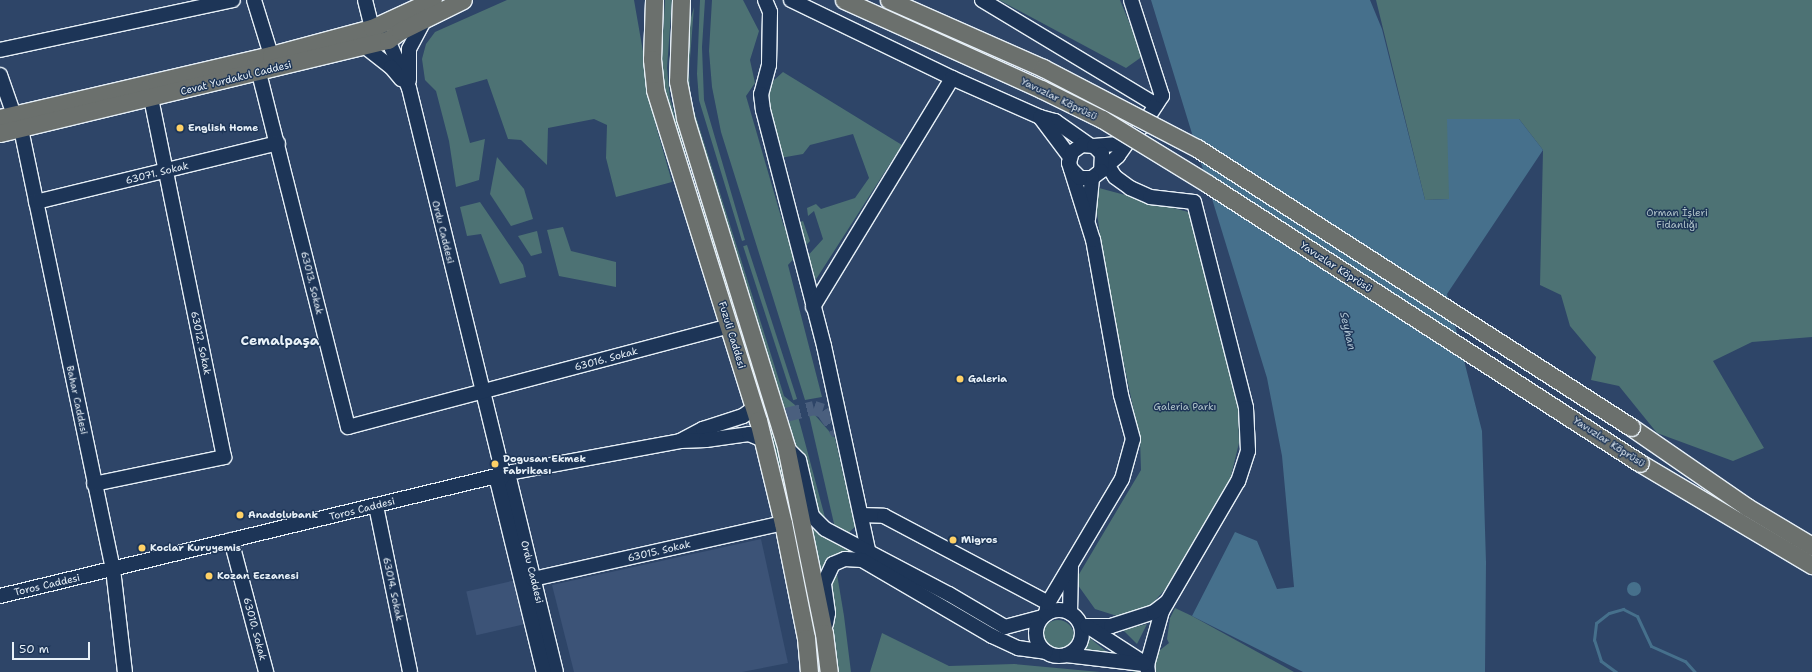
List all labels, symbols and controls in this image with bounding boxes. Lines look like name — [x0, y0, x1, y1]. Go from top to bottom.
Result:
street label: Cevat Yurdakul Caddesi — [179, 58, 293, 98]
street label: Yavuzlar Köprüsü — [1019, 75, 1099, 123]
place label: English Home — [188, 122, 258, 134]
marker: English Home — [175, 123, 185, 133]
street label: 63071. Sokak — [124, 159, 190, 187]
street label: Ordu Caddesi — [429, 199, 457, 265]
park label: Orman İşleri Fidanlığı — [1646, 206, 1708, 230]
street label: Yavuzlar Köprüsü — [1298, 239, 1374, 295]
street label: 63013. Sokak — [298, 250, 326, 316]
street label: Fuzuli Caddesi — [716, 300, 748, 370]
street label: 63012. Sokak — [188, 310, 214, 376]
water label: Seyhan — [1336, 311, 1358, 351]
district label: Cemalpaşa — [241, 332, 319, 348]
street label: 63016. Sokak — [573, 345, 639, 373]
street label: Bahar Caddesi — [64, 364, 90, 436]
place label: Galeria — [968, 373, 1007, 385]
marker: Galeria — [955, 374, 965, 384]
park label: Galeria Parkı — [1154, 401, 1216, 413]
street label: Yavuzlar Köprüsü — [1571, 414, 1647, 470]
place label: Dogusan Ekmek Fabrikası — [503, 452, 586, 476]
marker: Dogusan Ekmek Fabrikası — [490, 459, 500, 469]
street label: Toros Caddesi — [328, 495, 396, 523]
place label: Anadolubank — [248, 509, 318, 521]
marker: Anadolubank — [235, 510, 245, 520]
place label: Migros — [961, 534, 998, 546]
marker: Migros — [948, 535, 958, 545]
street label: 63015. Sokak — [626, 538, 692, 564]
street label: Ordu Caddesi — [518, 539, 546, 605]
place label: Koclar Kuruyemis — [150, 542, 241, 554]
marker: Koclar Kuruyemis — [137, 543, 147, 553]
street label: 63014. Sokak — [380, 556, 406, 622]
place label: Kozan Eczanesi — [217, 570, 299, 582]
marker: Kozan Eczanesi — [204, 571, 214, 581]
street label: Toros Caddesi — [13, 572, 81, 598]
street label: 63010. Sokak — [241, 596, 269, 662]
scale bar — [14, 634, 92, 660]
text: 50 m — [19, 641, 49, 657]

